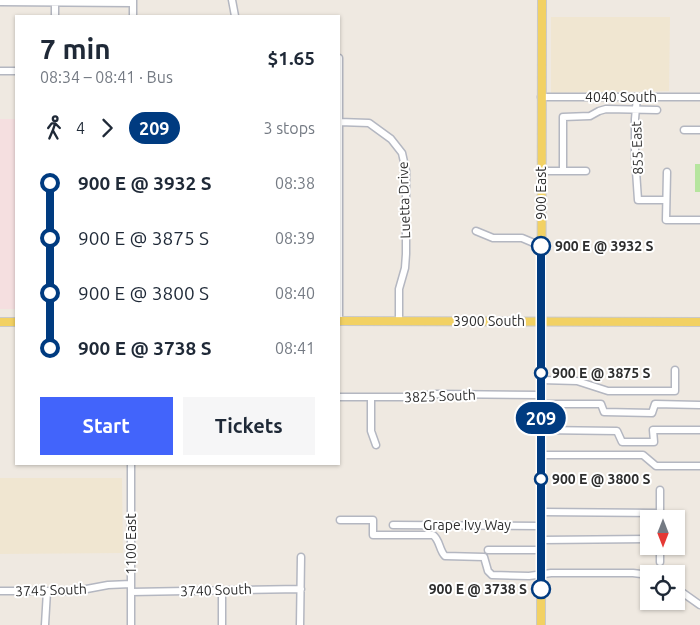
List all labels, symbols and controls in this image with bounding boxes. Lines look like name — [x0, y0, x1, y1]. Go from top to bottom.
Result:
text: 7 min — [40, 33, 111, 64]
text: $1.65 — [267, 47, 315, 69]
text: 08:34 – 08:41 · Bus — [40, 68, 173, 86]
street label: 4040 South — [585, 89, 657, 105]
icon: walk — [40, 114, 68, 142]
icon: forward — [93, 114, 121, 142]
text: 209 — [139, 118, 170, 138]
text: 4 — [76, 119, 85, 137]
text: 3 stops — [263, 119, 315, 137]
street label: 855 East — [628, 120, 646, 175]
street label: Luetta Drive — [395, 161, 413, 239]
street label: 900 East — [533, 166, 549, 220]
text: 900 E @ 3932 S — [78, 172, 212, 194]
text: 08:38 — [275, 174, 315, 192]
text: 900 E @ 3875 S — [78, 227, 209, 249]
text: 08:39 — [275, 229, 315, 247]
marker: 900 E @ 3932 S — [531, 236, 551, 256]
place label: 900 E @ 3932 S — [555, 238, 653, 254]
text: 900 E @ 3800 S — [78, 282, 209, 304]
text: 08:40 — [275, 284, 315, 302]
street label: 3900 South — [453, 313, 525, 329]
text: 900 E @ 3738 S — [78, 337, 212, 359]
text: 08:41 — [275, 339, 315, 357]
place label: 900 E @ 3875 S — [552, 365, 650, 381]
marker: 900 E @ 3875 S — [534, 366, 548, 380]
street label: 3825 South — [404, 387, 476, 405]
button: Start — [40, 397, 173, 455]
button: Tickets — [183, 397, 315, 455]
line badge: 209 — [512, 402, 570, 434]
text: 209 — [526, 408, 556, 428]
place label: 900 E @ 3800 S — [552, 471, 650, 487]
marker: 900 E @ 3800 S — [534, 472, 548, 486]
north arrow — [640, 510, 685, 555]
map controls — [640, 510, 685, 610]
street label: 1100 East — [123, 513, 139, 575]
street label: Grape Ivy Way — [423, 517, 511, 533]
button: locate — [640, 565, 685, 610]
marker: 900 E @ 3738 S — [531, 579, 551, 599]
street label: 3745 South — [15, 581, 87, 599]
street label: 3740 South — [180, 581, 252, 599]
place label: 900 E @ 3738 S — [429, 581, 527, 597]

